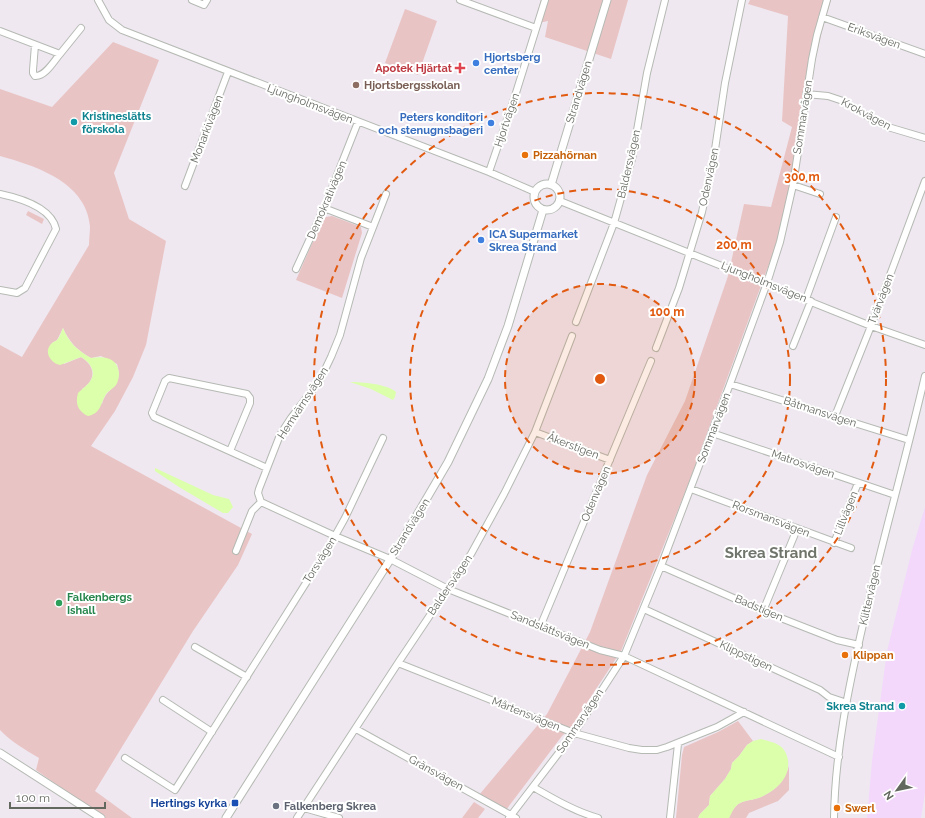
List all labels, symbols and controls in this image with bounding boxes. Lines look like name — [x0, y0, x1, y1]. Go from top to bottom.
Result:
street label: Eriksvägen — [846, 20, 902, 52]
place label: Hjortsberg center — [484, 51, 540, 77]
marker: Hjortsberg center — [471, 58, 481, 68]
street label: Strandvägen — [563, 59, 595, 125]
place label: Apotek Hjärtat — [375, 62, 453, 75]
marker: Apotek Hjärtat — [455, 63, 465, 73]
place label: Hjortsbergsskolan — [364, 79, 461, 92]
street label: Sommarvägen — [791, 79, 815, 155]
marker: Hjortsbergsskolan — [351, 80, 361, 90]
street label: Ljungholmsvägen — [265, 82, 355, 126]
street label: Hjortvägen — [492, 91, 522, 149]
street label: Monarkivägen — [188, 93, 226, 165]
street label: Krokvägen — [839, 95, 893, 133]
place label: Kristineslätts förskola — [82, 110, 152, 136]
place label: Peters konditori och stenugnsbageri — [378, 111, 483, 137]
marker: Kristineslätts förskola — [69, 117, 79, 127]
marker: Peters konditori och stenugnsbageri — [486, 118, 496, 128]
street label: Baldersvägen — [615, 128, 643, 200]
street label: Odenvägen — [696, 147, 722, 207]
place label: Pizzahörnan — [533, 149, 597, 162]
marker: Pizzahörnan — [520, 150, 530, 160]
street label: Demokrativägen — [305, 159, 349, 241]
text: 300 m — [784, 170, 820, 184]
place label: ICA Supermarket Skrea Strand — [489, 228, 579, 254]
marker: ICA Supermarket Skrea Strand — [476, 235, 486, 245]
text: 200 m — [716, 238, 752, 252]
street label: Ljungholmsvägen — [719, 259, 809, 305]
street label: Tvärvägen — [865, 272, 897, 326]
text: 100 m — [650, 305, 684, 319]
street label: Hemvärnsvägen — [275, 365, 331, 441]
centre of rings — [593, 372, 607, 386]
street label: Sommarvägen — [695, 391, 733, 465]
street label: Båtmansvägen — [782, 394, 858, 430]
street label: Åkerstigen — [545, 429, 601, 462]
street label: Matrosvägen — [770, 447, 836, 481]
street label: Odenvägen — [578, 464, 614, 524]
street label: Lillvägen — [831, 489, 861, 537]
street label: Strandvägen — [387, 496, 433, 558]
street label: Rorsmansvägen — [730, 498, 812, 540]
street label: Torsvägen — [301, 534, 339, 586]
district label: Skrea Strand — [725, 544, 817, 562]
street label: Baldersvägen — [425, 552, 475, 618]
street label: Klittervägen — [857, 564, 883, 626]
place label: Falkenbergs Ishall — [67, 591, 132, 617]
street label: Badstigen — [733, 592, 785, 624]
marker: Falkenbergs Ishall — [54, 598, 64, 608]
street label: Sandslättsvägen — [509, 608, 591, 652]
street label: Klippstigen — [717, 638, 775, 674]
place label: Klippan — [853, 649, 894, 662]
marker: Klippan — [840, 650, 850, 660]
street label: Sommarvägen — [554, 686, 606, 756]
street label: Mårtensvägen — [490, 694, 562, 734]
place label: Skrea Strand — [826, 700, 894, 713]
marker: Skrea Strand — [897, 701, 907, 711]
street label: Gränsvägen — [406, 753, 466, 793]
north arrow — [877, 770, 917, 810]
scale bar — [10, 784, 105, 810]
text: N — [881, 788, 897, 802]
text: 100 m — [16, 791, 50, 805]
place label: Hertings kyrka — [150, 797, 227, 810]
marker: Hertings kyrka — [230, 798, 240, 808]
place label: Falkenberg Skrea — [284, 800, 376, 813]
marker: Falkenberg Skrea — [271, 801, 281, 811]
place label: Swerl — [845, 802, 875, 815]
marker: Swerl — [832, 803, 842, 813]

